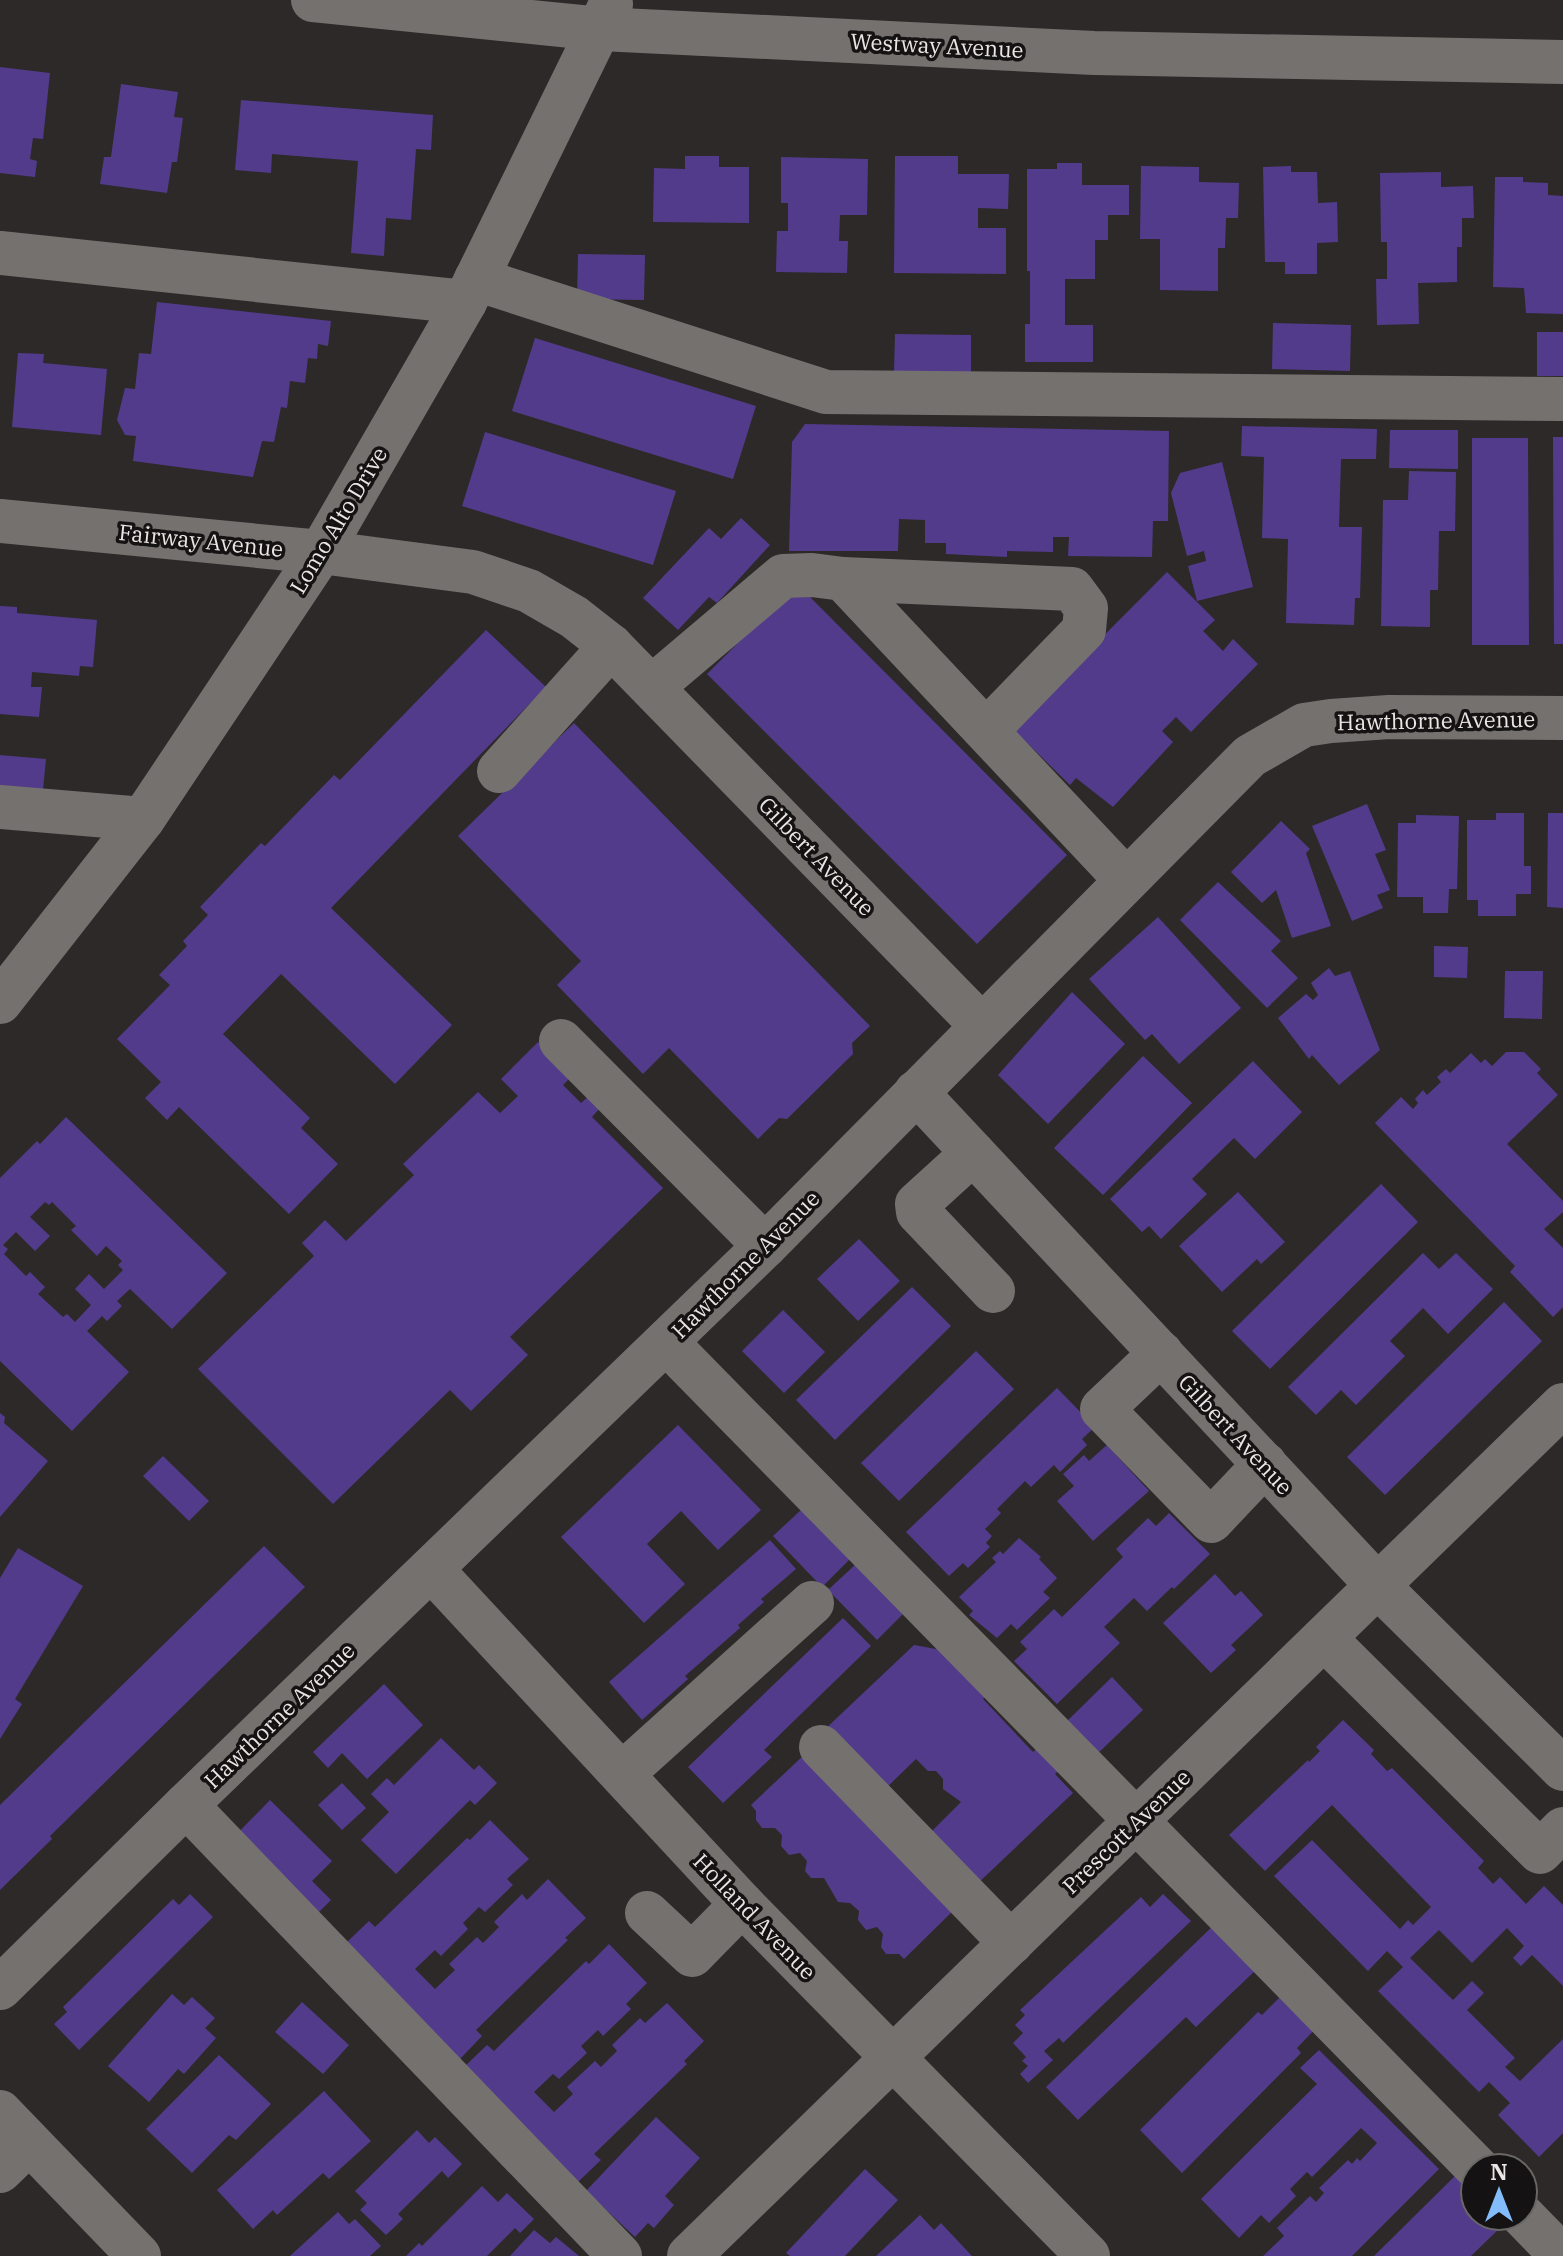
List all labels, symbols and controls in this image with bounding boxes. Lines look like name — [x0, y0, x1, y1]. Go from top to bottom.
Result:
street label: Westway Avenue — [850, 26, 1024, 64]
street label: Lomo Alto Drive — [283, 441, 393, 599]
street label: Fairway Avenue — [117, 517, 285, 563]
street label: Hawthorne Avenue — [1337, 704, 1535, 736]
street label: Gilbert Avenue — [753, 790, 881, 922]
street label: Hawthorne Avenue — [665, 1184, 825, 1344]
street label: Gilbert Avenue — [1173, 1368, 1299, 1500]
street label: Hawthorne Avenue — [198, 1636, 360, 1794]
street label: Prescott Avenue — [1056, 1763, 1196, 1899]
street label: Holland Avenue — [687, 1847, 823, 1985]
north arrow — [1459, 2152, 1539, 2232]
text: N — [1490, 2157, 1508, 2186]

